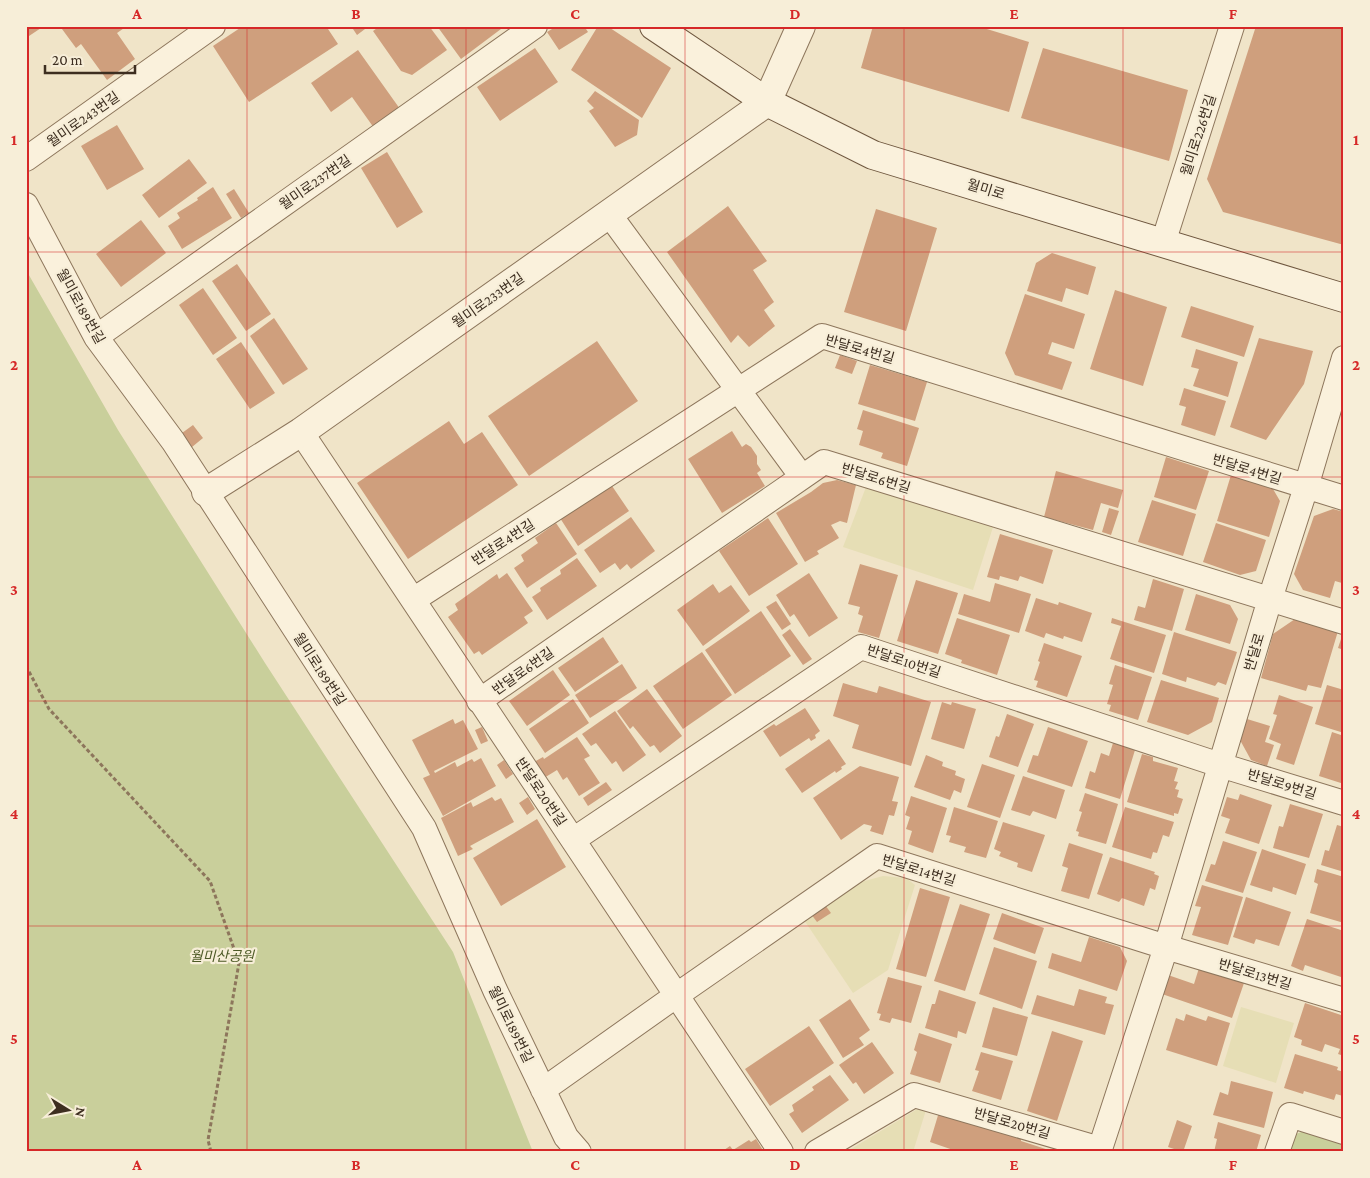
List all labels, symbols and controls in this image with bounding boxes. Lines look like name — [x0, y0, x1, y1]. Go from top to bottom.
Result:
text: A — [131, 5, 142, 22]
text: B — [351, 5, 361, 22]
text: C — [570, 5, 580, 22]
text: D — [789, 5, 801, 22]
text: E — [1009, 5, 1019, 22]
text: F — [1229, 5, 1238, 22]
scale bar — [45, 42, 135, 74]
text: 20 m — [52, 52, 83, 68]
street label: 월미로243번길 — [44, 88, 122, 150]
street label: 월미로226번길 — [1177, 92, 1219, 178]
text: 1 — [11, 131, 17, 148]
text: 1 — [1353, 131, 1359, 148]
street label: 월미로237번길 — [276, 151, 354, 213]
street label: 월미로 — [965, 176, 1007, 202]
street label: 월미로189번길 — [54, 266, 108, 346]
street label: 월미로233번길 — [449, 269, 527, 331]
street label: 반달로4번길 — [823, 331, 897, 367]
text: 2 — [10, 356, 18, 373]
text: 2 — [1352, 356, 1360, 373]
street label: 반달로4번길 — [1210, 451, 1284, 487]
street label: 반달로6번길 — [839, 460, 913, 496]
street label: 반달로4번길 — [469, 516, 537, 568]
text: 3 — [10, 581, 18, 598]
text: 3 — [1352, 581, 1360, 598]
street label: 월미로189번길 — [291, 630, 349, 708]
street label: 반달로 — [1241, 631, 1267, 673]
street label: 반달로10번길 — [865, 641, 943, 681]
street label: 반달로6번길 — [489, 644, 557, 698]
street label: 반달로20번길 — [512, 755, 570, 829]
street label: 반달로9번길 — [1245, 766, 1319, 802]
text: 4 — [10, 805, 19, 822]
text: 4 — [1352, 805, 1361, 822]
street label: 반달로14번길 — [880, 851, 958, 889]
park label: 월미산공원 — [190, 948, 255, 964]
street label: 반달로13번길 — [1216, 955, 1294, 993]
street label: 월미로189번길 — [485, 983, 537, 1065]
text: 5 — [10, 1030, 18, 1047]
text: 5 — [1352, 1030, 1360, 1047]
north arrow — [42, 1086, 92, 1136]
street label: 반달로20번길 — [972, 1104, 1052, 1142]
text: N — [72, 1106, 90, 1119]
text: A — [131, 1156, 142, 1173]
text: B — [351, 1156, 361, 1173]
text: C — [570, 1156, 580, 1173]
text: D — [789, 1156, 801, 1173]
text: E — [1009, 1156, 1019, 1173]
text: F — [1229, 1156, 1238, 1173]

